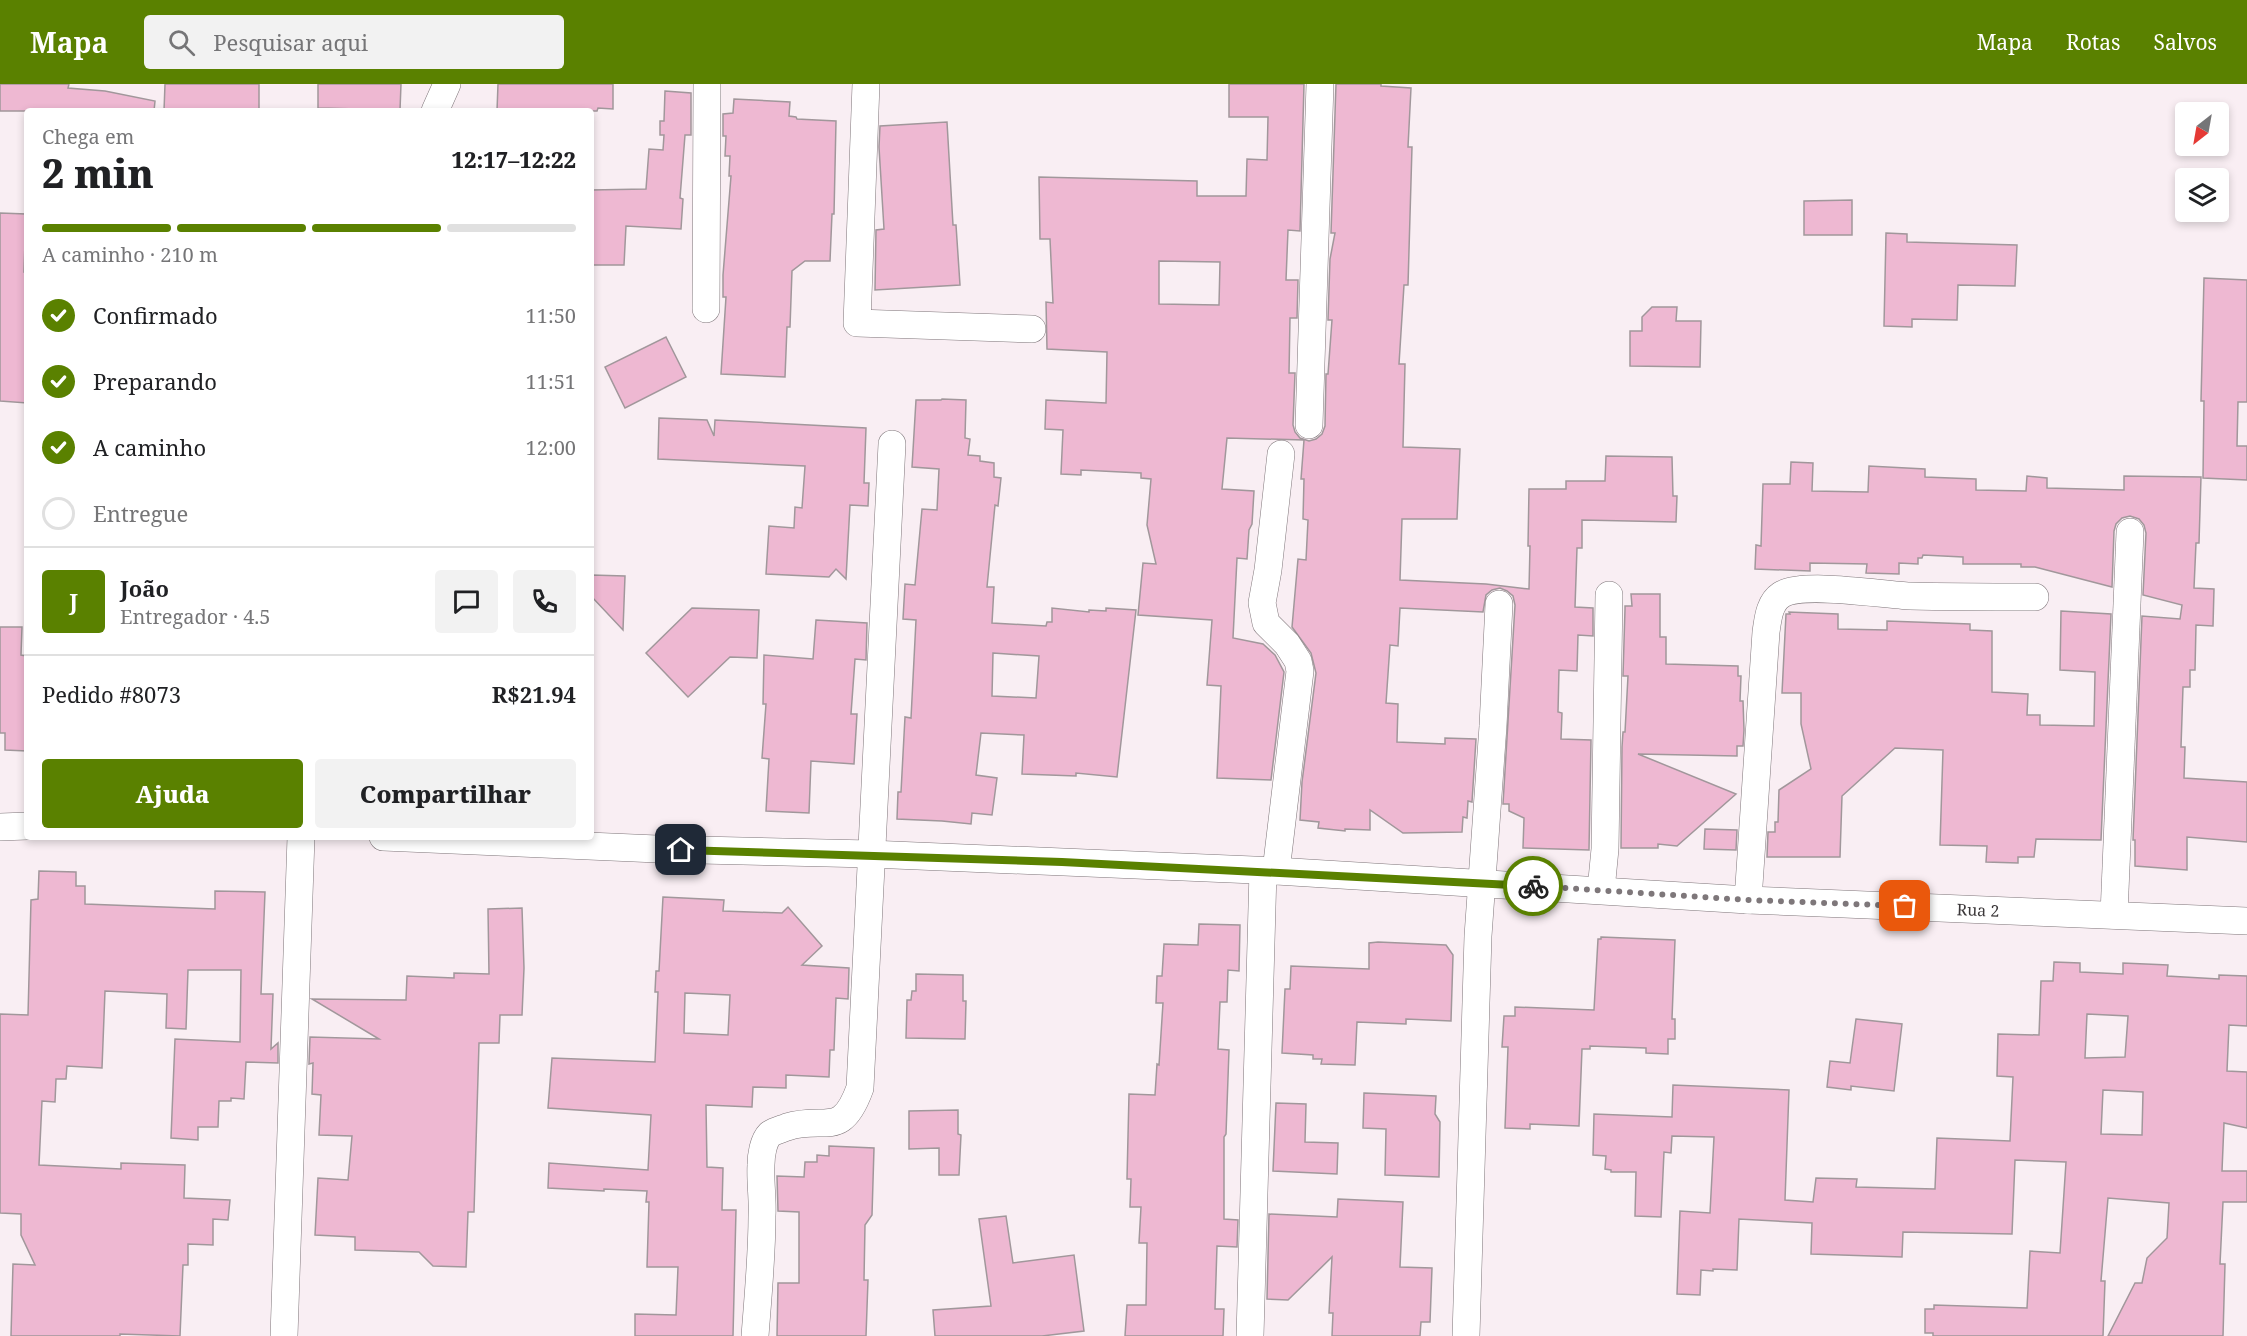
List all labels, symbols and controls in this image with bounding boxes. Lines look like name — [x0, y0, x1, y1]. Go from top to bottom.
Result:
search box — [144, 15, 564, 69]
text: Mapa — [30, 23, 108, 61]
icon: search — [165, 26, 198, 59]
text: Pesquisar aqui — [213, 27, 368, 57]
text: Mapa — [1977, 28, 2033, 56]
text: Rotas — [2066, 28, 2120, 56]
text: Salvos — [2153, 28, 2217, 56]
north arrow — [2175, 102, 2229, 156]
map controls — [2175, 102, 2229, 222]
text: Chega em — [42, 123, 135, 150]
text: 12:17–12:22 — [452, 144, 576, 174]
text: 2 min — [42, 146, 154, 199]
button: layers — [2175, 168, 2229, 222]
text: A caminho · 210 m — [42, 241, 218, 268]
icon: check — [42, 299, 75, 332]
text: Confirmado — [93, 300, 218, 330]
text: 11:50 — [526, 302, 576, 329]
icon: check — [42, 365, 75, 398]
text: Preparando — [93, 366, 217, 396]
text: 11:51 — [526, 368, 576, 395]
icon: check — [42, 431, 75, 464]
text: A caminho — [93, 432, 206, 462]
text: 12:00 — [526, 434, 576, 461]
text: Entregue — [93, 498, 188, 528]
button: chat — [435, 570, 498, 633]
button: phone — [513, 570, 576, 633]
text: João — [120, 573, 169, 603]
text: J — [69, 586, 78, 616]
text: Entregador · 4.5 — [120, 603, 271, 630]
text: Pedido #8073 — [42, 679, 181, 709]
text: R$21.94 — [492, 679, 576, 709]
button: Ajuda — [42, 759, 303, 828]
button: Compartilhar — [315, 759, 576, 828]
pin — [655, 824, 706, 875]
icon: home — [664, 833, 697, 866]
courier — [1503, 856, 1563, 916]
icon: bike — [1517, 870, 1550, 903]
pin — [1879, 880, 1930, 931]
icon: bag — [1888, 889, 1921, 922]
street label: Rua 2 — [1956, 898, 2000, 922]

